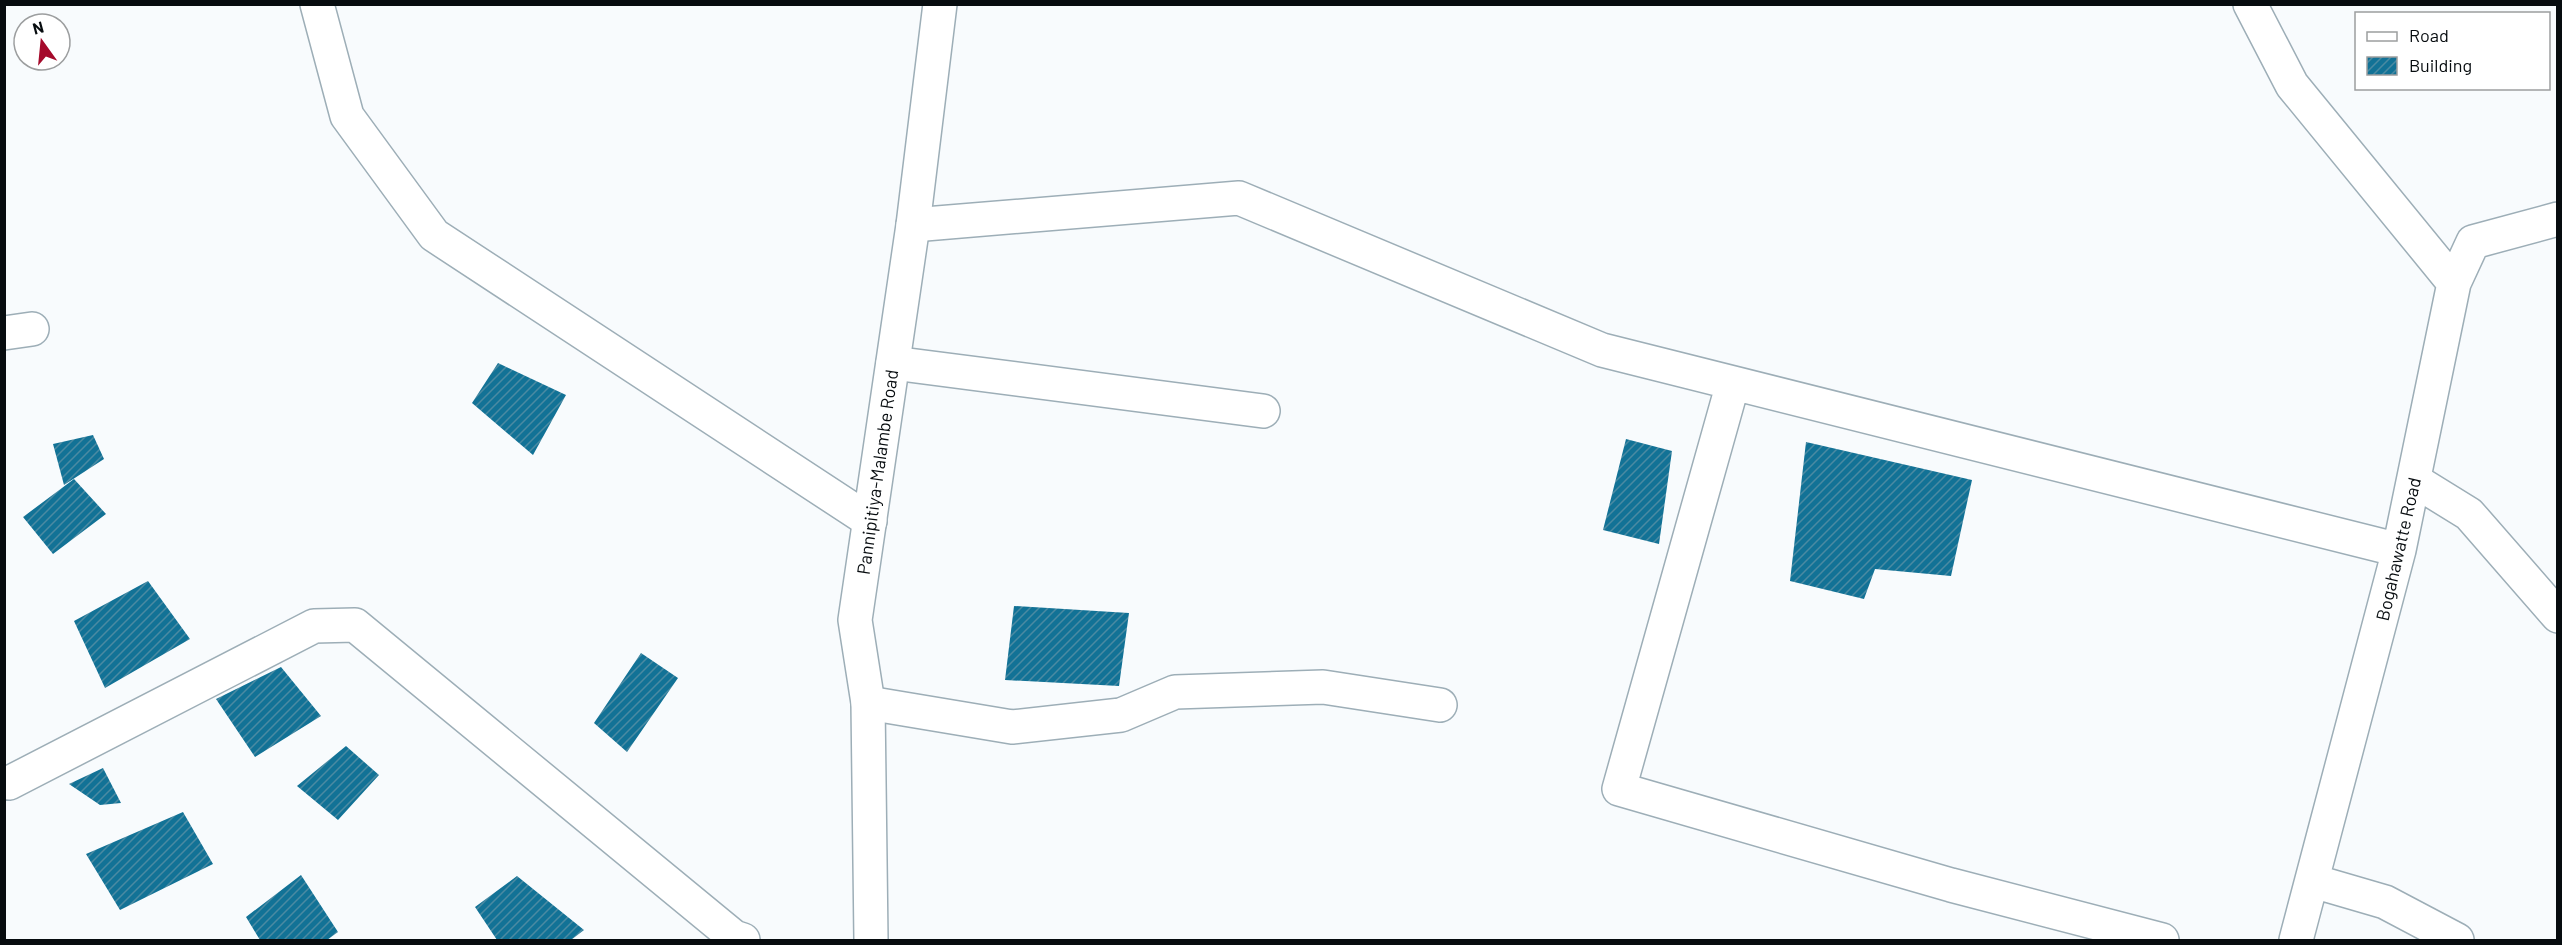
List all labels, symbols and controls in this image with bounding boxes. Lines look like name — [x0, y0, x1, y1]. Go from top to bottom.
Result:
north arrow — [12, 12, 72, 72]
legend — [2355, 12, 2550, 90]
text: N — [30, 16, 46, 38]
text: Road — [2409, 24, 2449, 46]
text: Building — [2409, 54, 2472, 76]
street label: Pannipitiya-Malambe Road — [852, 368, 902, 576]
street label: Bogahawatte Road — [2371, 475, 2425, 623]

